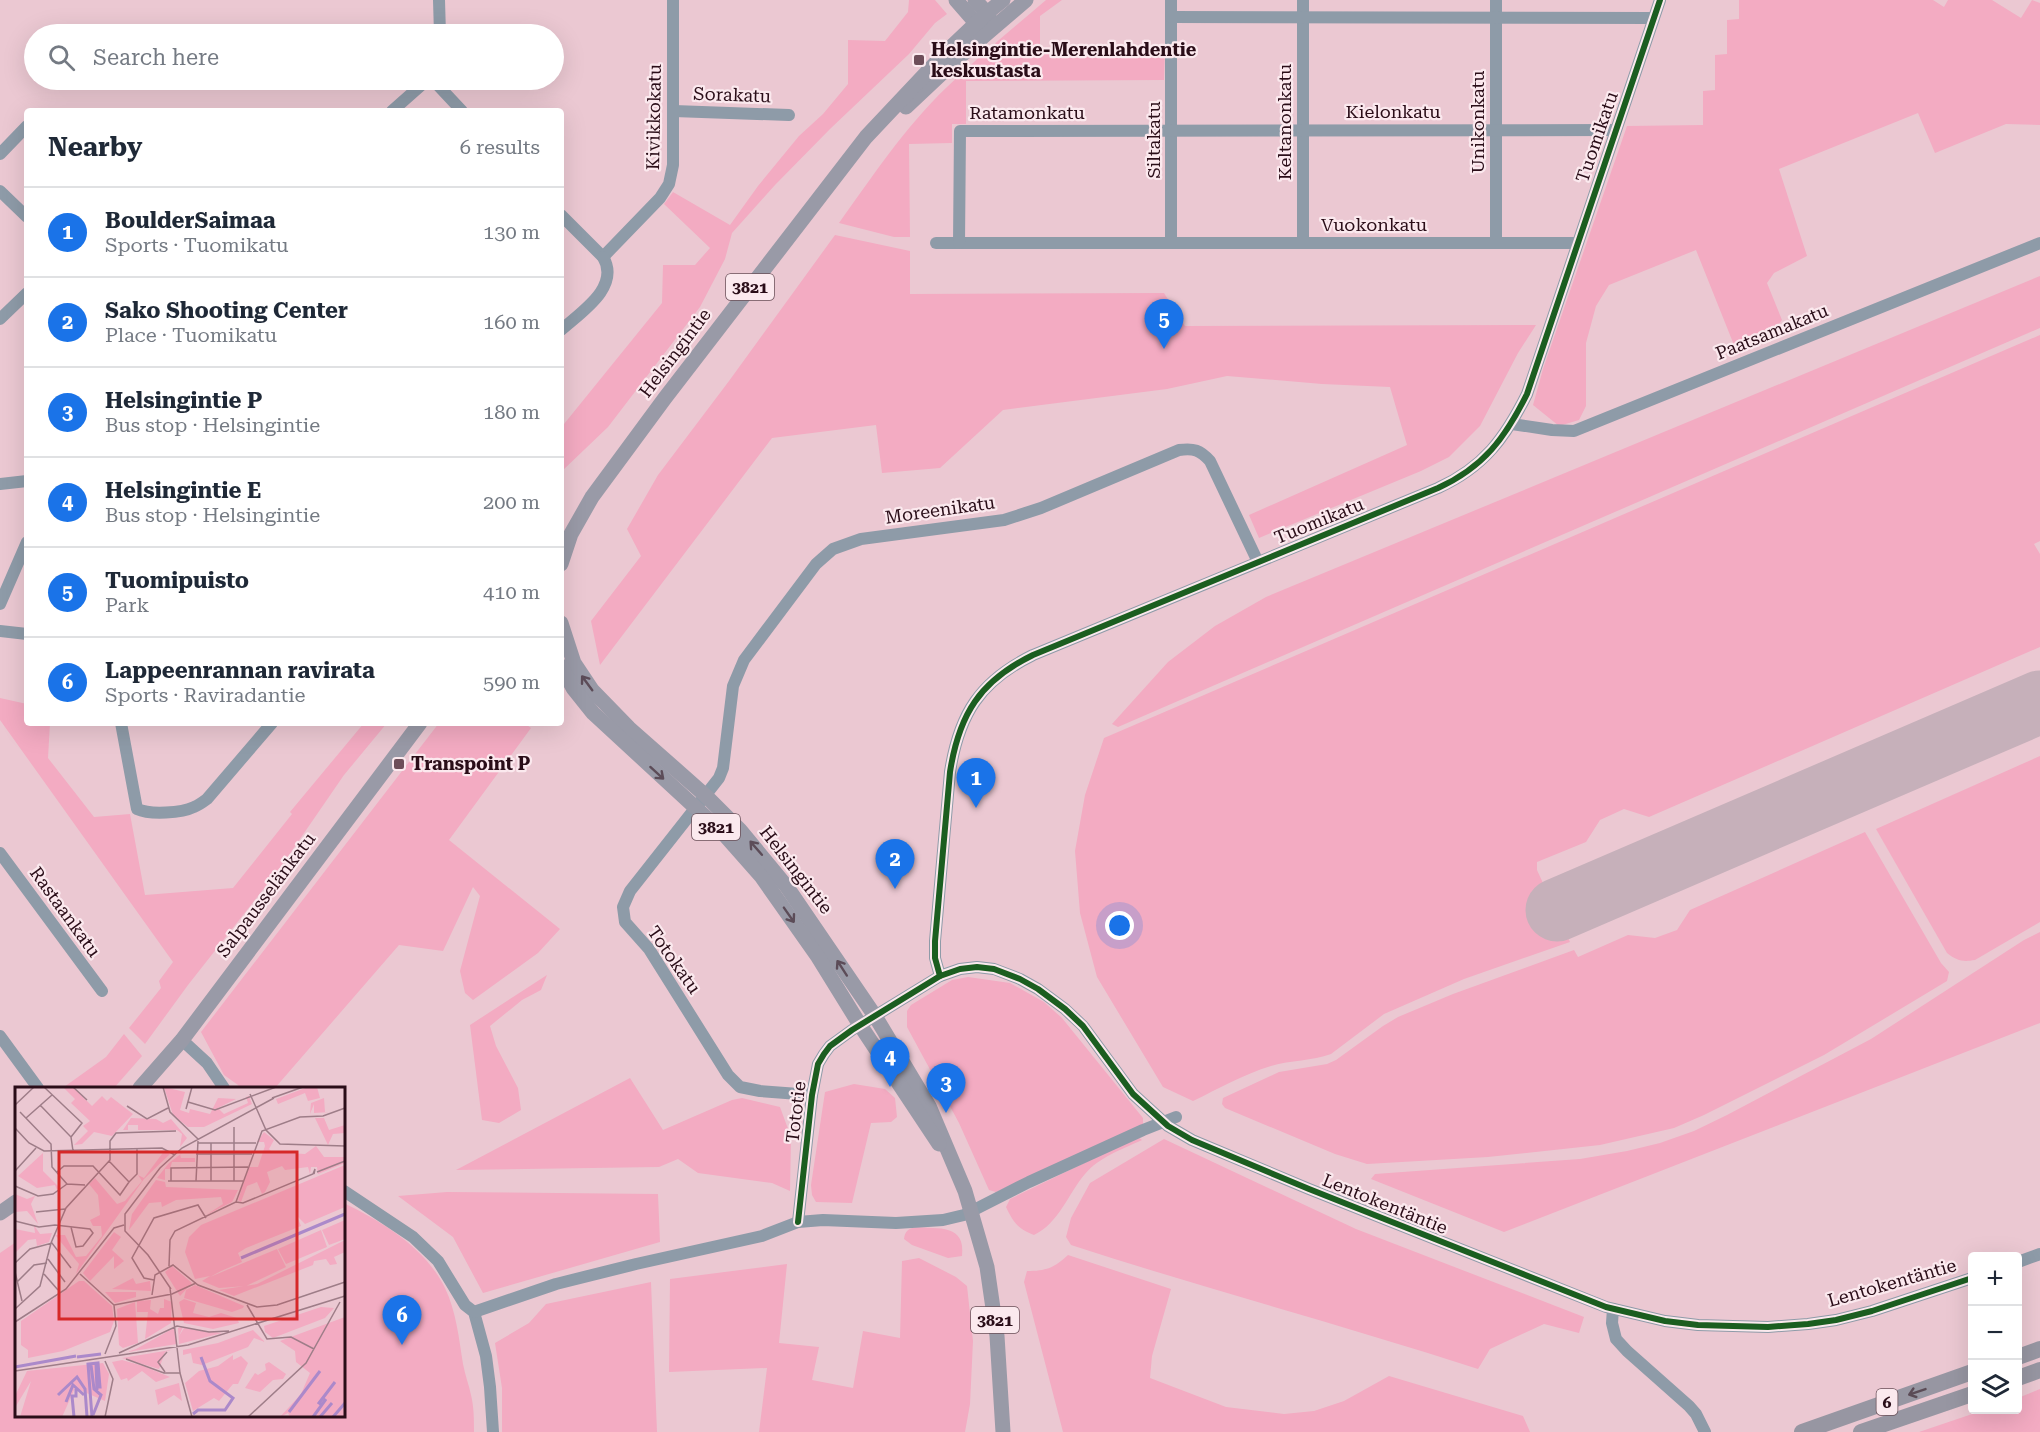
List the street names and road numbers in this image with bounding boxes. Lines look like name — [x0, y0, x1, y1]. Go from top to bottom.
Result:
street label: Kivikkokatu — [642, 64, 665, 170]
street label: Keltanonkatu — [1274, 64, 1295, 180]
street label: Unikonkatu — [1467, 71, 1488, 174]
street label: Sorakatu — [693, 83, 771, 106]
street label: Tuomikatu — [1571, 89, 1622, 185]
street label: Siltakatu — [1143, 101, 1164, 179]
street label: Kielonkatu — [1346, 101, 1440, 122]
street label: Ratamonkatu — [969, 102, 1085, 123]
street label: Vuokonkatu — [1321, 214, 1427, 235]
road number: 3821 — [726, 274, 774, 300]
street label: Paatsamakatu — [1712, 299, 1831, 364]
street label: Helsingintie — [634, 304, 715, 401]
street label: Moreenikatu — [884, 491, 996, 528]
street label: Tuomikatu — [1271, 493, 1367, 548]
road number: 3821 — [692, 814, 740, 840]
street label: Helsingintie — [756, 822, 837, 918]
street label: Salpausselänkatu — [212, 828, 319, 961]
street label: Rastaankatu — [26, 863, 105, 961]
street label: Totokatu — [643, 922, 705, 998]
street label: Tototie — [781, 1080, 810, 1144]
street label: Lentokentäntie — [1320, 1169, 1451, 1238]
street label: Lentokentäntie — [1825, 1254, 1959, 1311]
road number: 3821 — [971, 1307, 1019, 1333]
road number: 6 — [1876, 1389, 1898, 1415]

